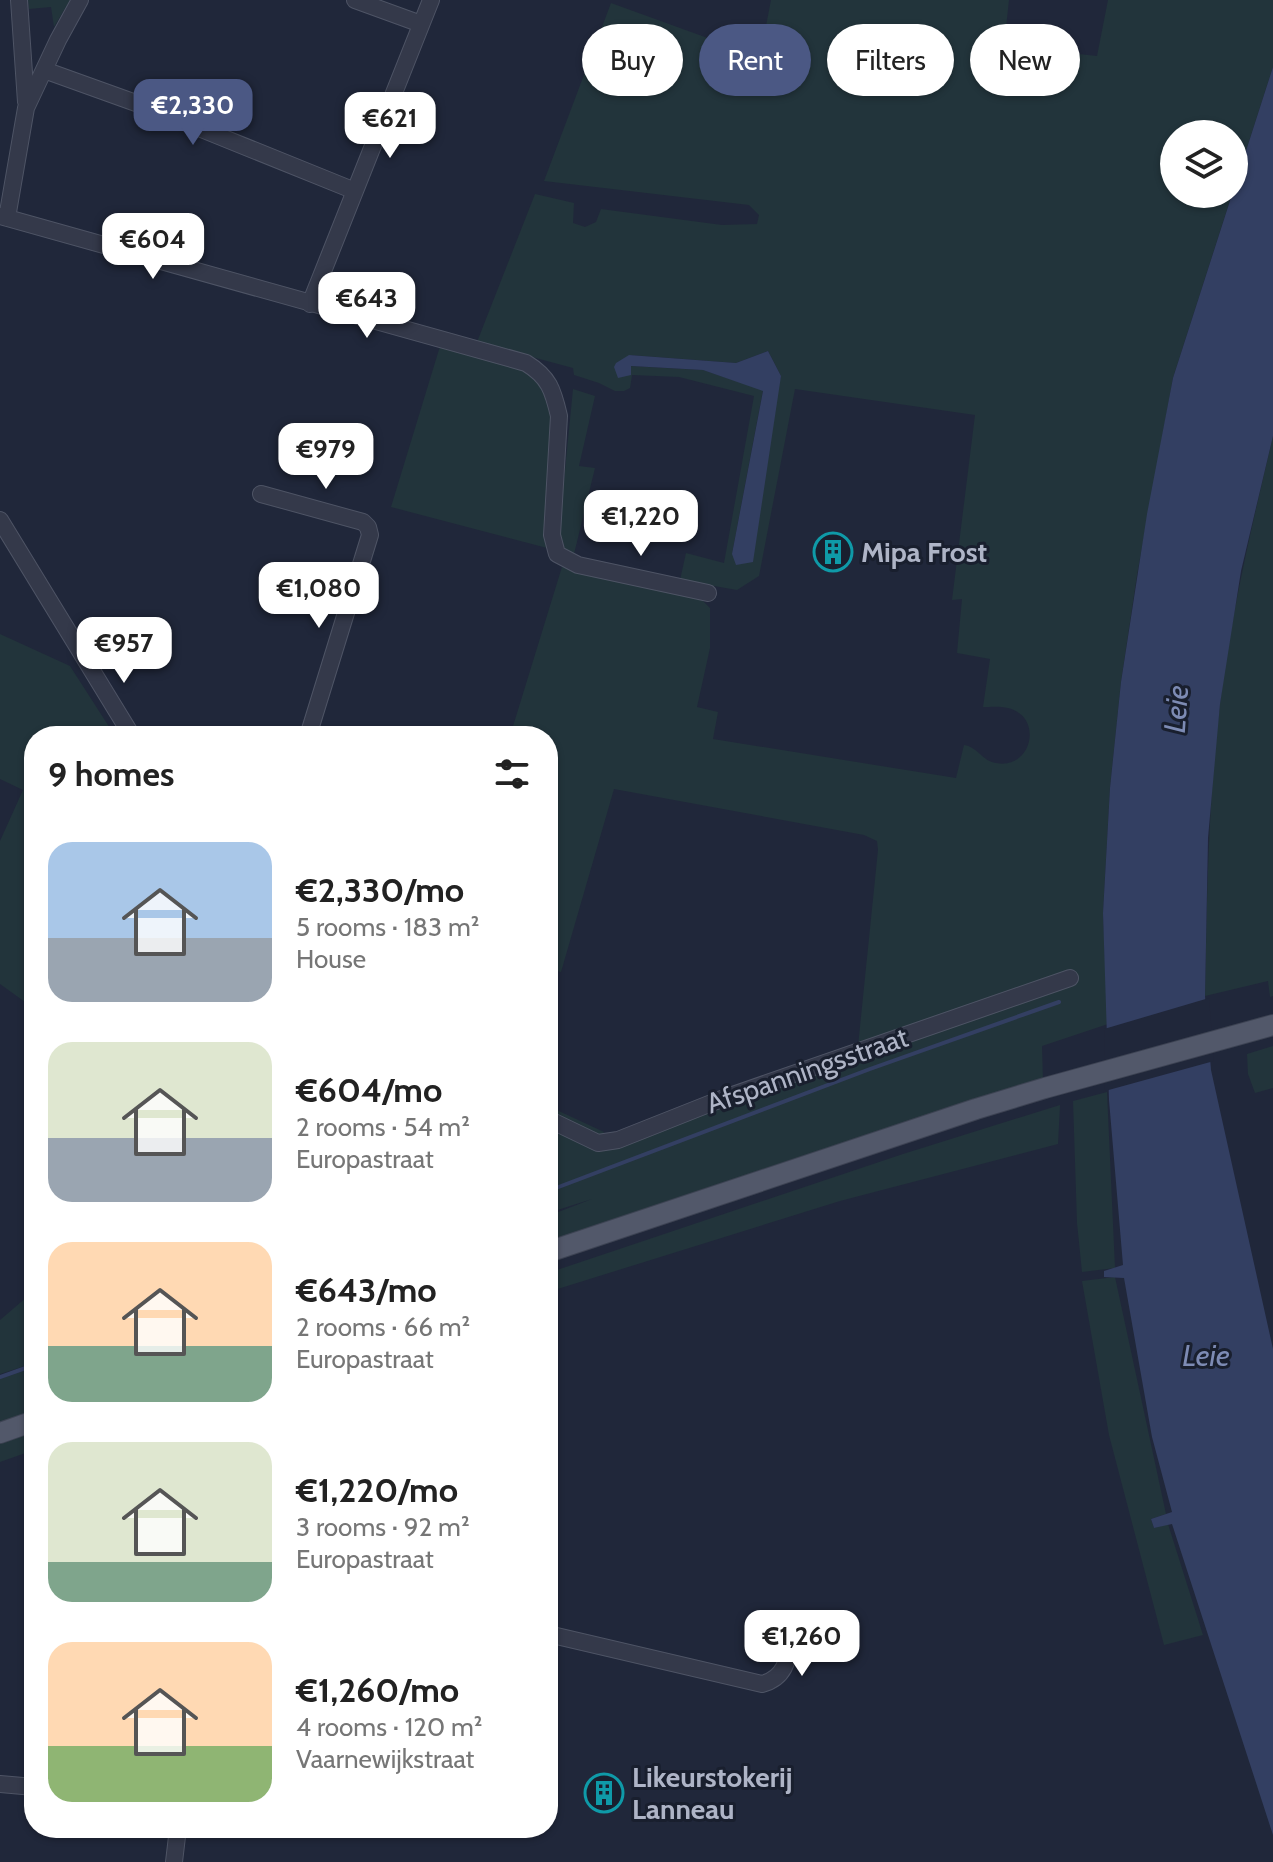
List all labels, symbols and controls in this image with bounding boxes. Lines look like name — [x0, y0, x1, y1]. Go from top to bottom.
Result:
chip: Buy — [582, 24, 683, 96]
chip: Rent — [699, 24, 811, 96]
chip: Filters — [827, 24, 954, 96]
chip: New — [970, 24, 1080, 96]
pin: €2,330 — [128, 79, 258, 147]
text: €2,330 — [152, 89, 234, 121]
pin: €621 — [343, 92, 437, 160]
text: €621 — [363, 102, 417, 134]
map controls — [1160, 120, 1248, 208]
button: layers — [1160, 120, 1248, 208]
pin: €604 — [106, 213, 200, 281]
text: €604 — [120, 223, 186, 255]
pin: €643 — [320, 272, 414, 340]
text: €643 — [336, 282, 398, 314]
pin: €979 — [279, 423, 373, 491]
text: €979 — [296, 433, 356, 465]
pin: €1,220 — [576, 490, 706, 558]
text: €1,220 — [602, 500, 680, 532]
building icon: Mipa Frost — [812, 531, 854, 573]
place label: Mipa Frost — [861, 535, 987, 569]
pin: €1,080 — [254, 562, 384, 630]
text: €1,080 — [277, 572, 361, 604]
pin: €957 — [77, 617, 171, 685]
text: €957 — [95, 627, 153, 659]
water label: Leie — [1156, 684, 1196, 734]
icon: filters — [490, 752, 534, 796]
text: 9 homes — [48, 753, 174, 795]
text: €2,330/mo — [296, 869, 464, 911]
icon: home — [112, 874, 208, 970]
text: 5 rooms · 183 m² — [296, 911, 479, 943]
text: House — [296, 943, 366, 975]
street label: Afspanningsstraat — [702, 1020, 912, 1120]
text: €604/mo — [296, 1069, 442, 1111]
icon: home — [112, 1074, 208, 1170]
text: 2 rooms · 54 m² — [296, 1111, 470, 1143]
text: Europastraat — [296, 1143, 434, 1175]
text: €643/mo — [296, 1269, 437, 1311]
icon: home — [112, 1274, 208, 1370]
text: 2 rooms · 66 m² — [296, 1311, 470, 1343]
water label: Leie — [1182, 1337, 1230, 1374]
text: Europastraat — [296, 1343, 434, 1375]
text: €1,220/mo — [296, 1469, 458, 1511]
icon: home — [112, 1474, 208, 1570]
text: 3 rooms · 92 m² — [296, 1511, 470, 1543]
text: Europastraat — [296, 1543, 434, 1575]
pin: €1,260 — [737, 1610, 867, 1678]
text: €1,260 — [762, 1620, 842, 1652]
text: €1,260/mo — [296, 1669, 459, 1711]
icon: home — [112, 1674, 208, 1770]
text: 4 rooms · 120 m² — [296, 1711, 482, 1743]
text: Vaarnewijkstraat — [296, 1743, 474, 1775]
place label: Likeurstokerij Lanneau — [632, 1760, 792, 1826]
building icon: Likeurstokerij Lanneau — [583, 1772, 625, 1814]

